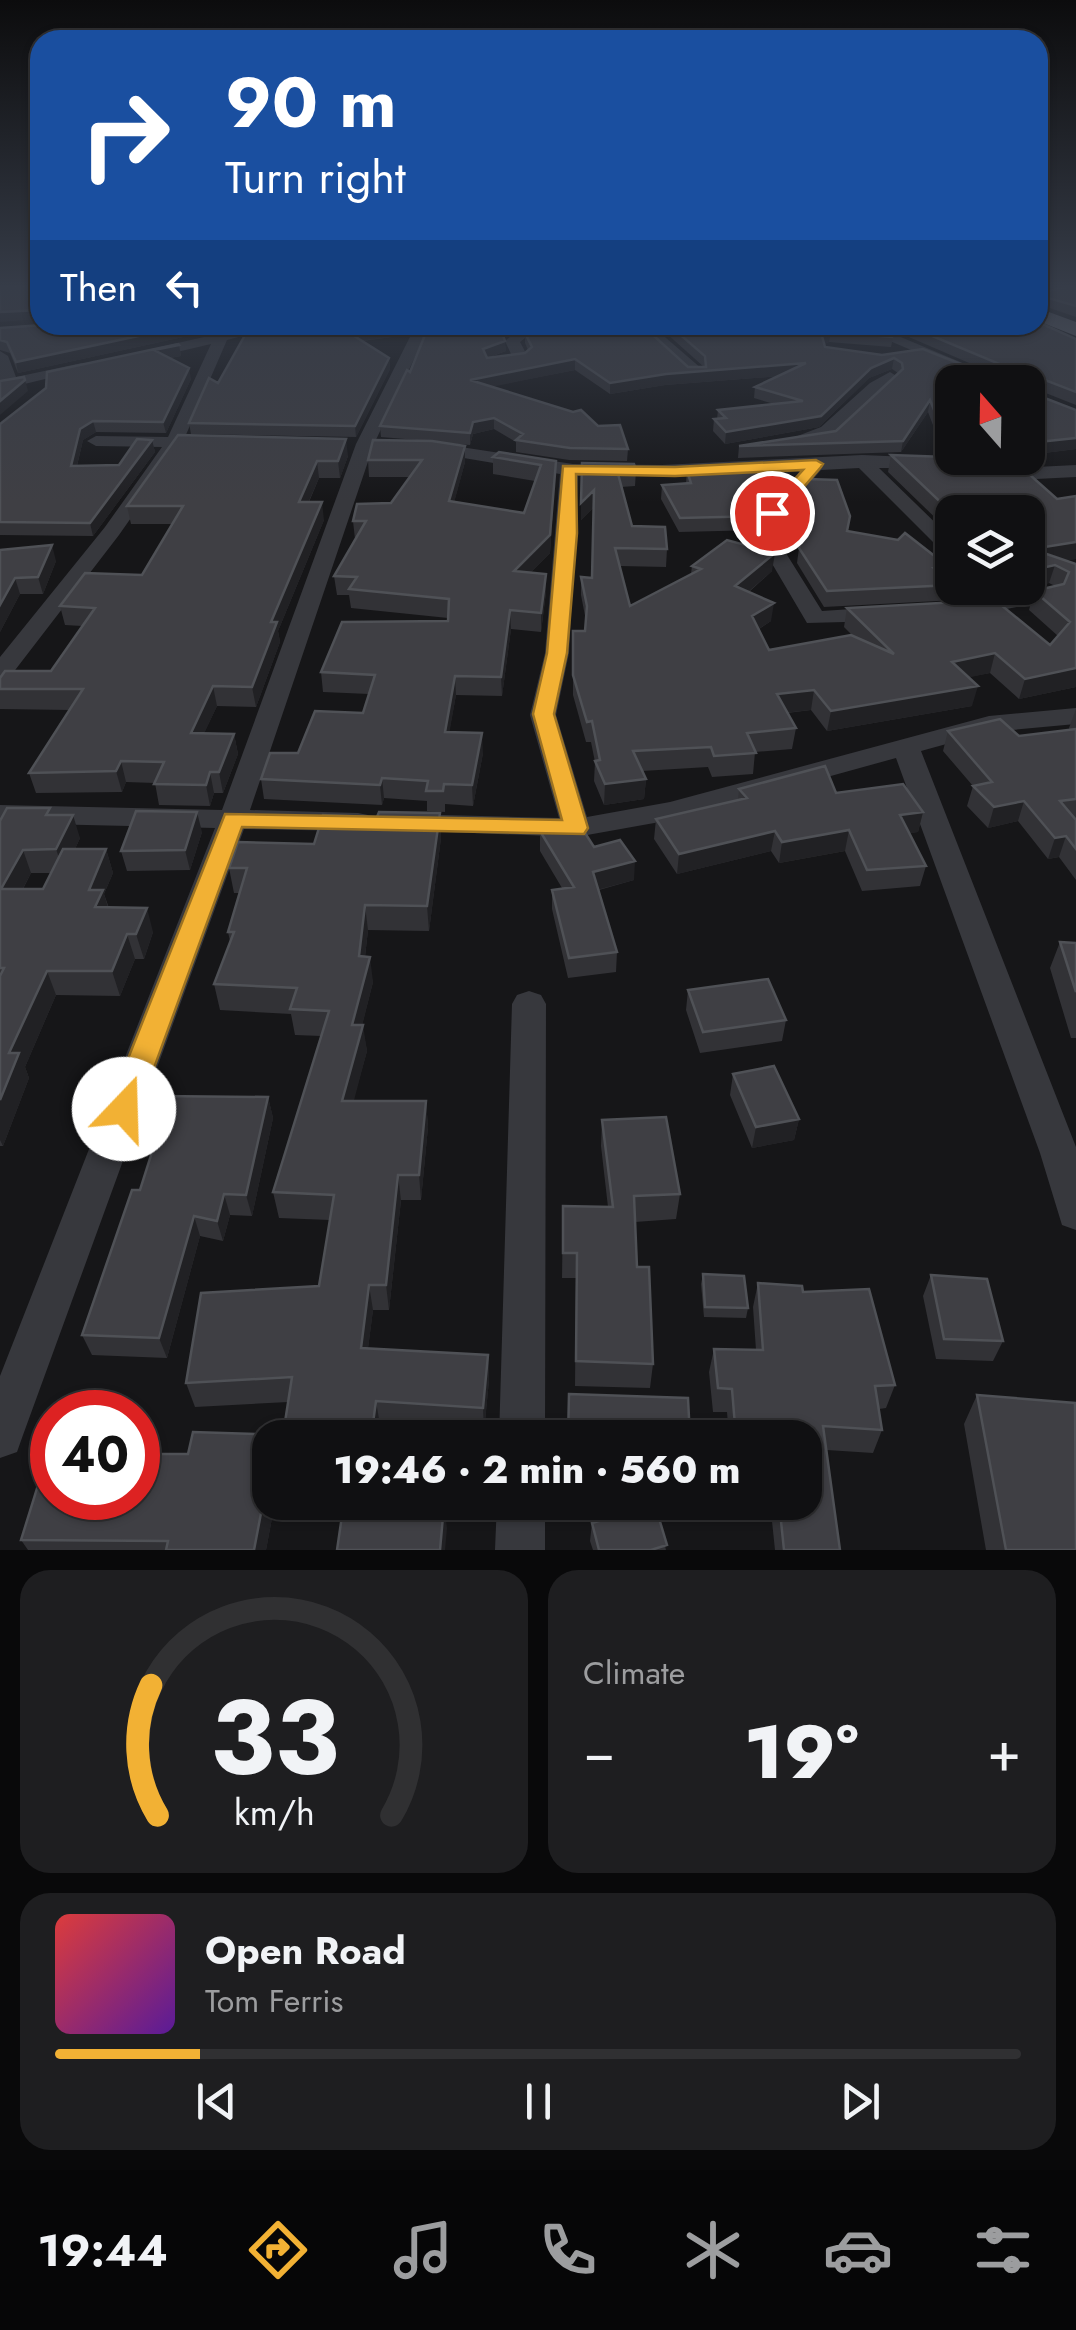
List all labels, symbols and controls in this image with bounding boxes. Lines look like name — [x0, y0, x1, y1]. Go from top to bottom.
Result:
text: 90 m — [225, 52, 397, 153]
icon: right — [60, 70, 190, 200]
text: Turn right — [225, 145, 406, 210]
text: Then — [60, 260, 137, 315]
icon: left — [157, 260, 212, 315]
north arrow — [935, 365, 1045, 475]
map controls — [935, 365, 1045, 605]
pin — [730, 471, 815, 556]
icon: arrive — [745, 486, 800, 541]
button: layers — [935, 495, 1045, 605]
position arrow — [72, 1057, 176, 1161]
speed limit sign: 40 — [30, 1390, 160, 1520]
text: 19:46 · 2 min · 560 m — [334, 1442, 740, 1497]
text: Climate — [583, 1650, 685, 1696]
text: 33 — [209, 1662, 339, 1812]
text: 19° — [744, 1698, 859, 1806]
text: − — [583, 1712, 615, 1792]
text: + — [987, 1712, 1021, 1792]
text: km/h — [234, 1787, 314, 1838]
text: Open Road — [205, 1923, 406, 1978]
text: Tom Ferris — [205, 1978, 343, 2024]
icon: previous — [189, 2074, 244, 2129]
icon: pause — [511, 2074, 566, 2129]
icon: next — [833, 2074, 888, 2129]
icon: directions — [243, 2215, 313, 2285]
icon: music — [388, 2215, 458, 2285]
icon: phone — [533, 2215, 603, 2285]
icon: climate — [678, 2215, 748, 2285]
icon: car — [823, 2215, 893, 2285]
icon: filters — [968, 2215, 1038, 2285]
text: 19:44 — [38, 2218, 168, 2283]

